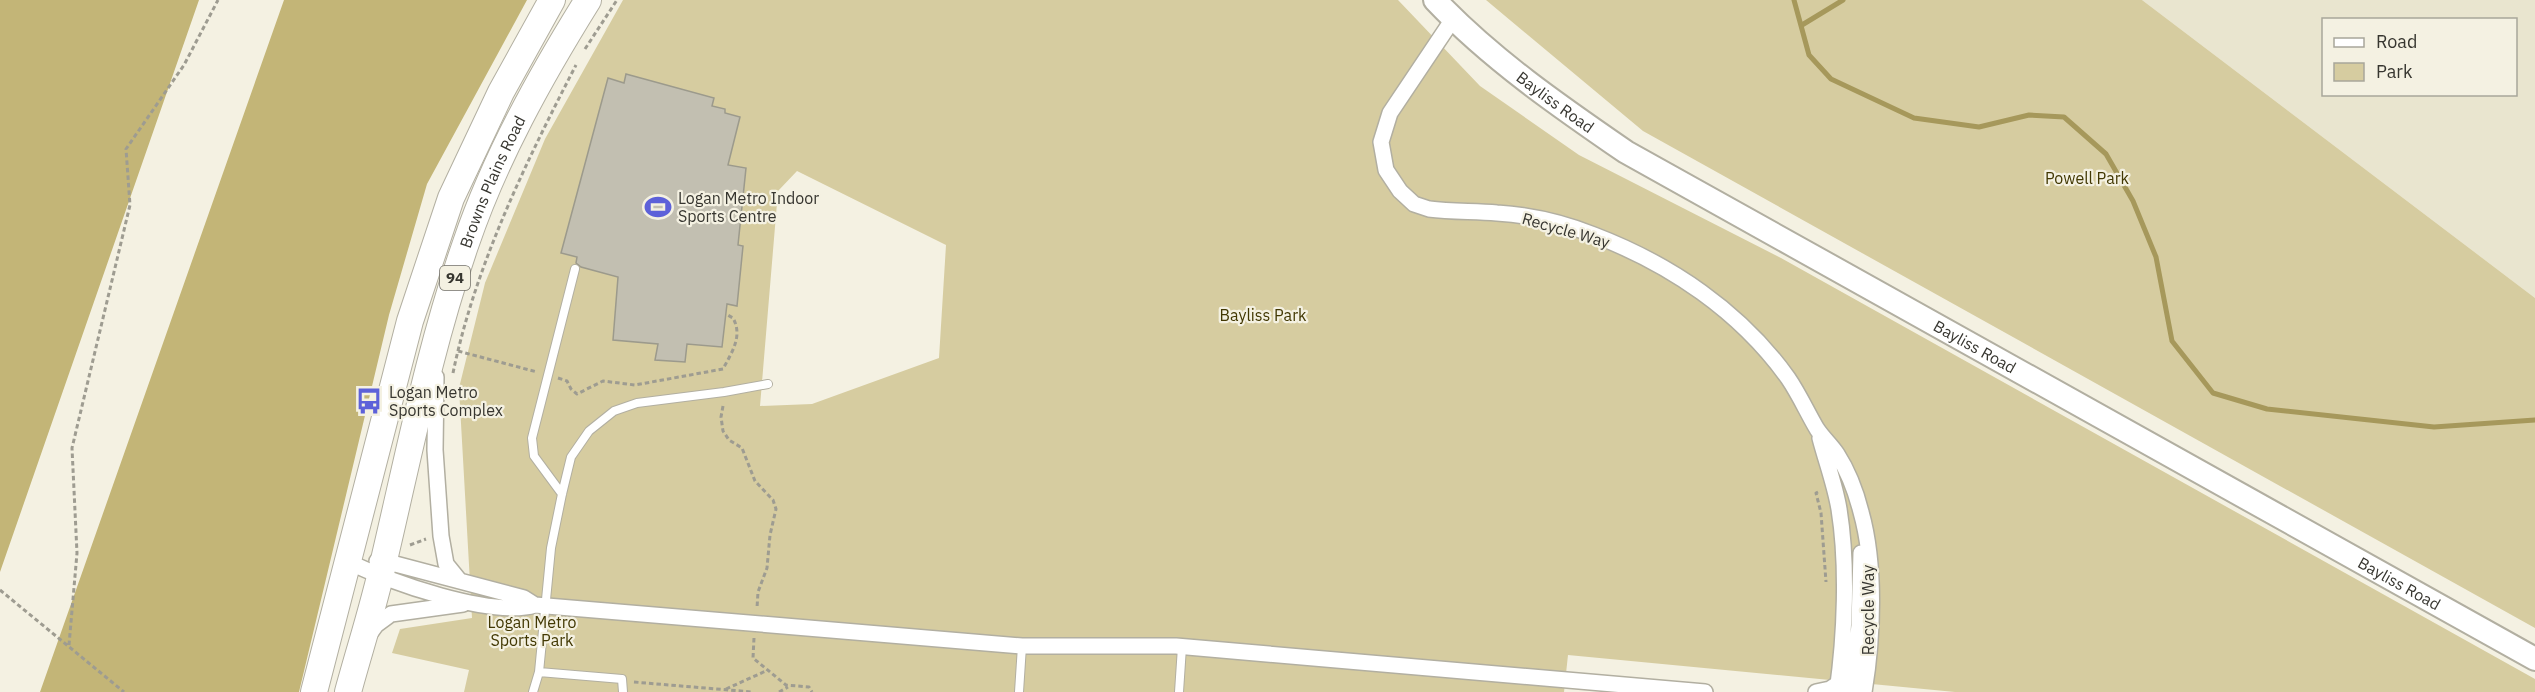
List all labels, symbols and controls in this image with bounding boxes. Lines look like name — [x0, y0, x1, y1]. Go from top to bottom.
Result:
legend — [2322, 18, 2517, 96]
text: Road — [2376, 30, 2417, 53]
text: Park — [2376, 60, 2413, 83]
street label: Bayliss Road — [1512, 67, 1598, 137]
street label: Browns Plains Road — [455, 112, 530, 251]
park label: Powell Park — [2045, 168, 2130, 188]
place label: Logan Metro Indoor Sports Centre — [678, 188, 819, 226]
sports icon: Logan Metro Indoor Sports Centre — [643, 192, 673, 222]
street label: Recycle Way — [1520, 208, 1612, 252]
road number: 94 — [440, 266, 470, 290]
park label: Bayliss Park — [1220, 305, 1307, 325]
street label: Bayliss Road — [1930, 316, 2020, 378]
place label: Logan Metro Sports Complex — [389, 382, 503, 420]
bus stop icon: Logan Metro Sports Complex — [354, 386, 384, 416]
street label: Bayliss Road — [2355, 552, 2444, 614]
street label: Recycle Way — [1858, 565, 1878, 655]
park label: Logan Metro Sports Park — [488, 612, 576, 650]

